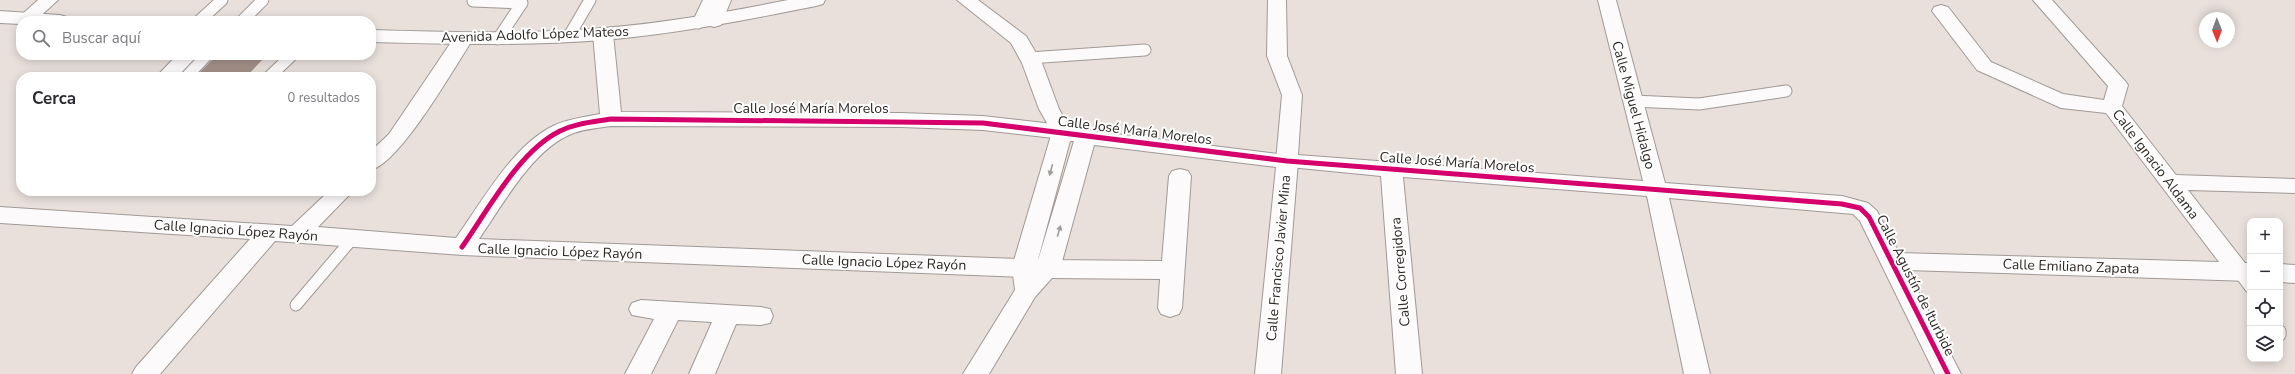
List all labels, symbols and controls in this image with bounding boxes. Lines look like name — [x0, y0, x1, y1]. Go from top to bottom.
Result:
north arrow — [2199, 12, 2235, 48]
search box — [16, 16, 376, 60]
street label: Avenida Adolfo López Mateos — [441, 22, 630, 47]
icon: search — [30, 27, 52, 49]
text: Buscar aquí — [62, 28, 140, 48]
street label: Calle Miguel Hidalgo — [1607, 39, 1660, 171]
text: Cerca — [32, 87, 76, 110]
text: 0 resultados — [288, 89, 360, 107]
street label: Calle José María Morelos — [733, 99, 889, 118]
street label: Calle Ignacio Aldama — [2108, 105, 2203, 223]
street label: Calle José María Morelos — [1057, 112, 1213, 149]
street label: Calle José María Morelos — [1379, 148, 1535, 177]
one-way arrow — [1048, 164, 1054, 176]
street label: Calle Francisco Javier Mina — [1262, 174, 1295, 342]
street label: Calle Agustín de Iturbide — [1872, 211, 1959, 359]
street label: Calle Ignacio López Rayón — [153, 215, 319, 246]
street label: Calle Corregidora — [1386, 216, 1415, 327]
map controls — [2247, 218, 2283, 362]
button: + — [2247, 218, 2283, 254]
one-way arrow — [1056, 225, 1062, 237]
street label: Calle Ignacio López Rayón — [477, 239, 643, 264]
street label: Calle Ignacio López Rayón — [801, 250, 967, 275]
button: − — [2247, 254, 2283, 290]
street label: Calle Emiliano Zapata — [2002, 255, 2140, 278]
button: locate — [2247, 290, 2283, 326]
button: layers — [2247, 326, 2283, 362]

